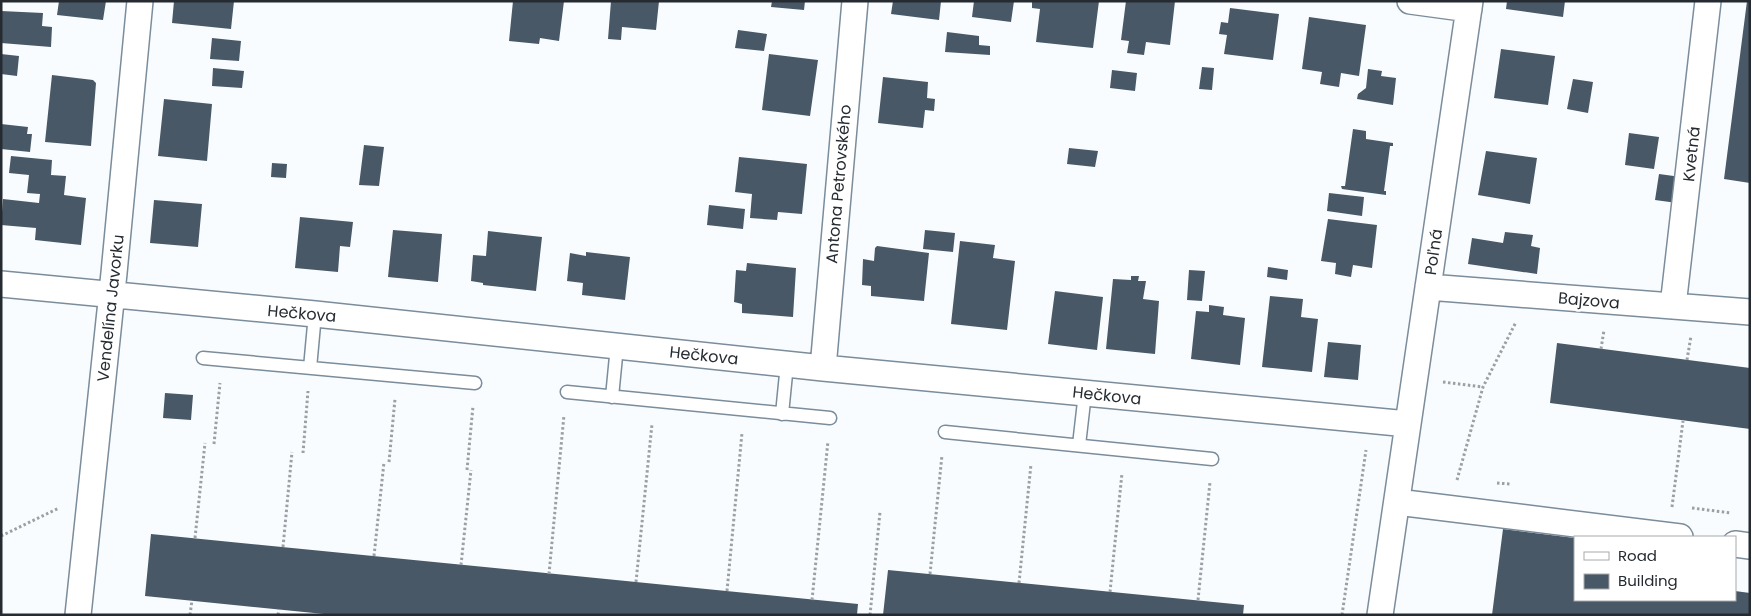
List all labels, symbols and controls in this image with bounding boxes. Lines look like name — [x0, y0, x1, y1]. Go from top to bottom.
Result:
street label: Antona Petrovského — [820, 104, 857, 265]
street label: Kvetná — [1677, 125, 1706, 183]
street label: Poľná — [1419, 227, 1448, 277]
street label: Vendelína Javorku — [91, 233, 130, 383]
street label: Bajzova — [1557, 286, 1621, 315]
street label: Hečkova — [267, 299, 337, 328]
street label: Hečkova — [668, 340, 739, 371]
street label: Hečkova — [1071, 380, 1142, 411]
legend — [1574, 536, 1736, 601]
text: Road — [1618, 545, 1657, 566]
text: Building — [1618, 570, 1678, 591]

